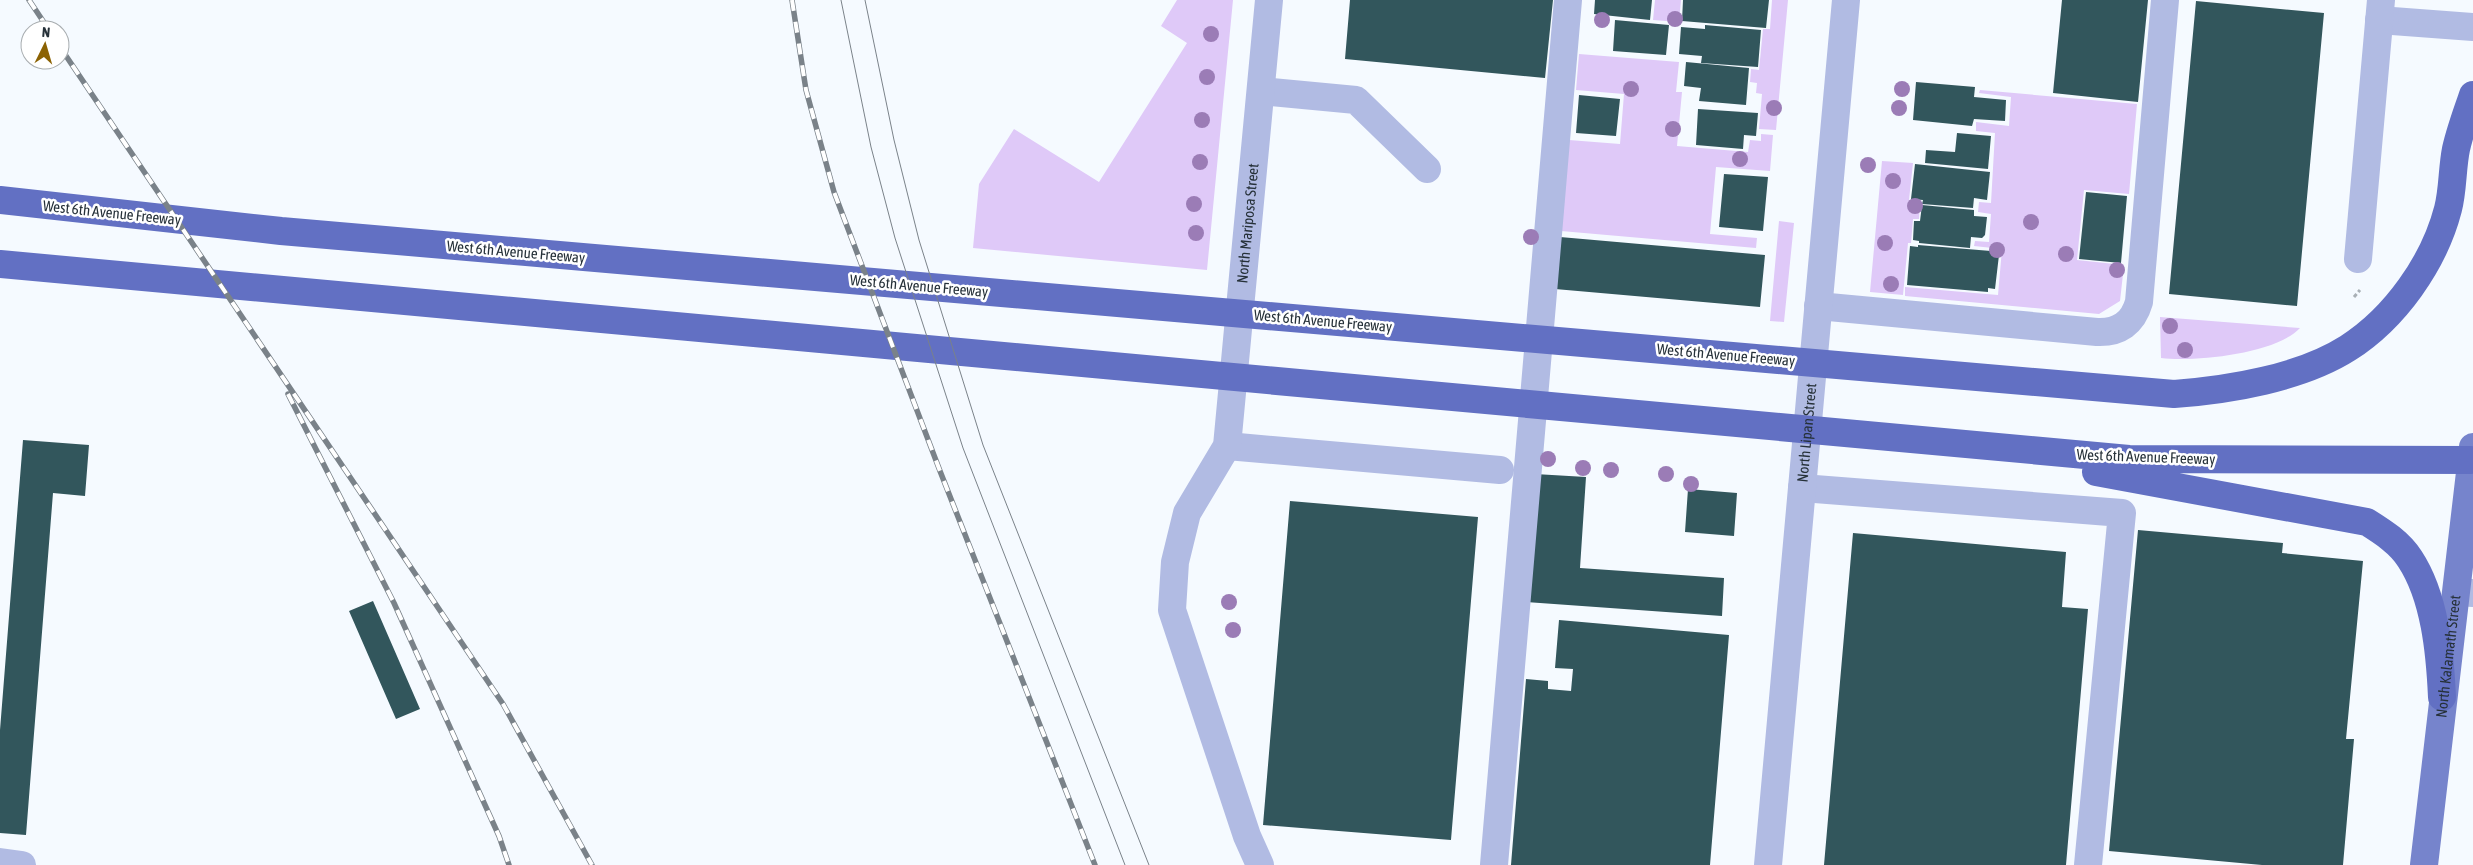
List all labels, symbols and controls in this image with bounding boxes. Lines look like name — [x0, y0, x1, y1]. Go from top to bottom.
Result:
north arrow — [20, 20, 70, 70]
text: N — [41, 24, 51, 40]
street label: North Mariposa Street — [1233, 163, 1262, 284]
street label: West 6th Avenue Freeway — [42, 197, 182, 228]
street label: West 6th Avenue Freeway — [446, 237, 586, 266]
street label: West 6th Avenue Freeway — [849, 271, 989, 300]
street label: West 6th Avenue Freeway — [1253, 306, 1393, 335]
street label: West 6th Avenue Freeway — [1656, 340, 1796, 369]
street label: North Lipan Street — [1794, 382, 1819, 483]
street label: West 6th Avenue Freeway — [2076, 446, 2216, 467]
street label: North Kalamath Street — [2432, 594, 2464, 719]

